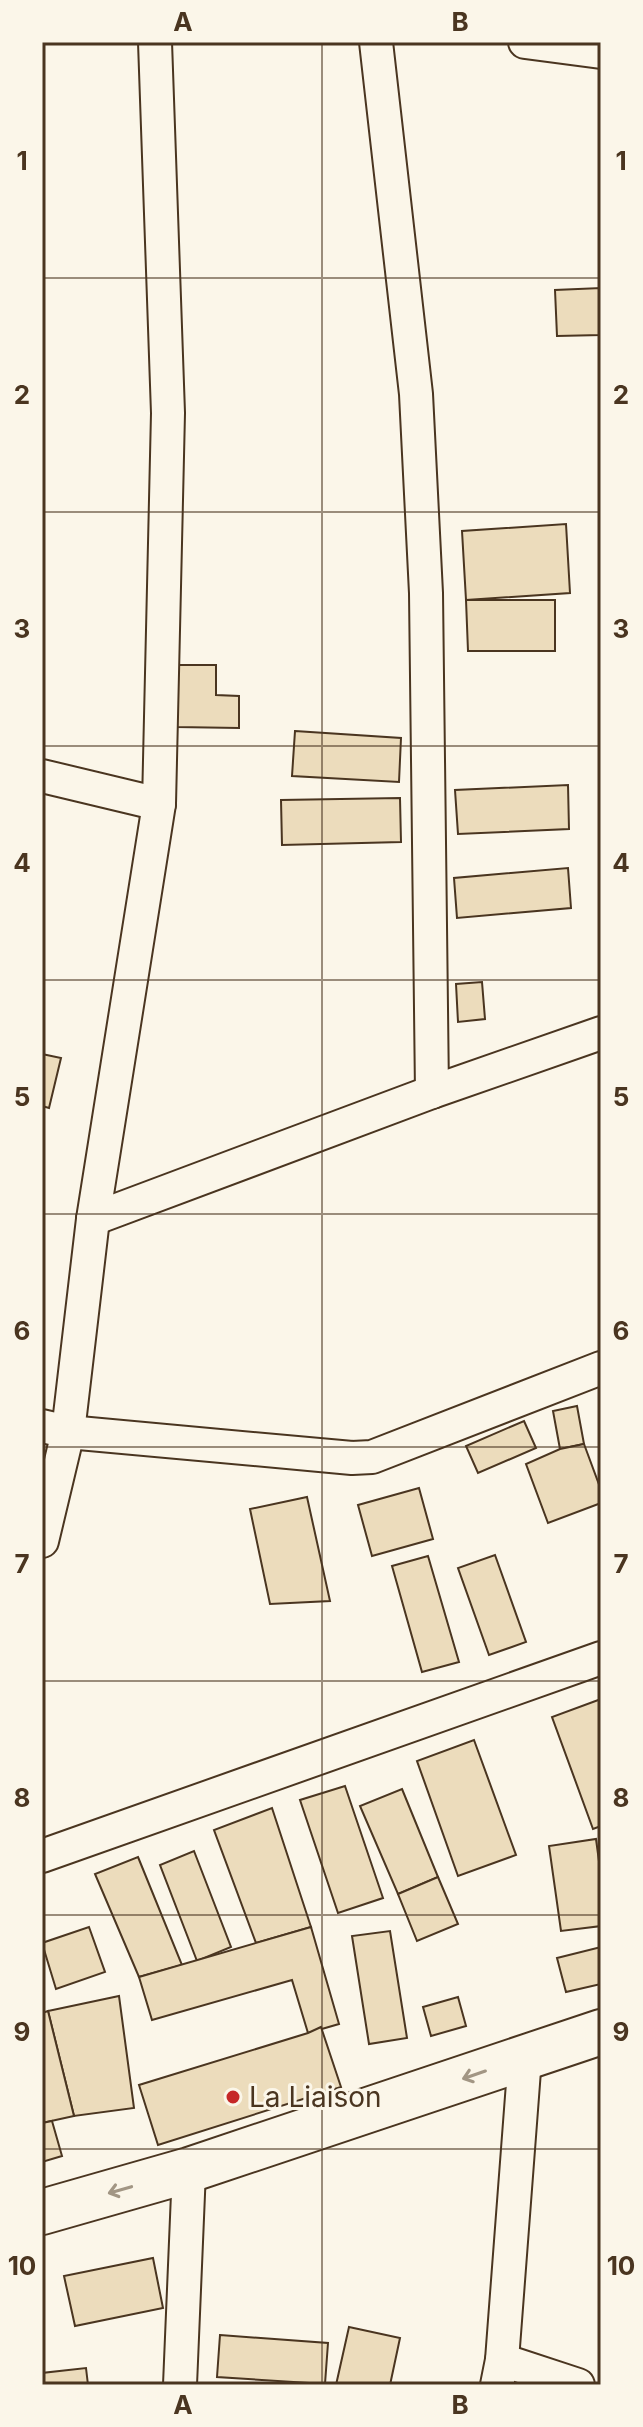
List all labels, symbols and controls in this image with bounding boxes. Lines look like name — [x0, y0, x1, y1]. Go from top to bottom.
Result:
text: A — [173, 6, 193, 37]
text: B — [451, 6, 469, 37]
text: 1 — [16, 145, 28, 176]
text: 1 — [615, 145, 627, 176]
text: 2 — [14, 379, 30, 410]
text: 2 — [613, 379, 629, 410]
text: 3 — [14, 613, 30, 644]
text: 3 — [613, 613, 629, 644]
text: 4 — [13, 847, 31, 878]
text: 4 — [612, 847, 630, 878]
text: 5 — [14, 1081, 30, 1112]
text: 5 — [613, 1081, 629, 1112]
text: 6 — [14, 1315, 30, 1346]
text: 6 — [613, 1315, 629, 1346]
text: 7 — [14, 1548, 30, 1579]
text: 7 — [613, 1548, 629, 1579]
text: 8 — [14, 1782, 30, 1813]
text: 8 — [613, 1782, 629, 1813]
text: 9 — [14, 2016, 30, 2047]
text: 9 — [613, 2016, 629, 2047]
one-way arrow — [462, 2068, 487, 2083]
place label: La Liaison — [249, 2080, 382, 2114]
marker: La Liaison — [224, 2088, 242, 2106]
one-way arrow — [108, 2183, 134, 2198]
text: 10 — [8, 2250, 36, 2281]
text: 10 — [607, 2250, 635, 2281]
text: A — [173, 2389, 193, 2420]
text: B — [451, 2389, 469, 2420]

